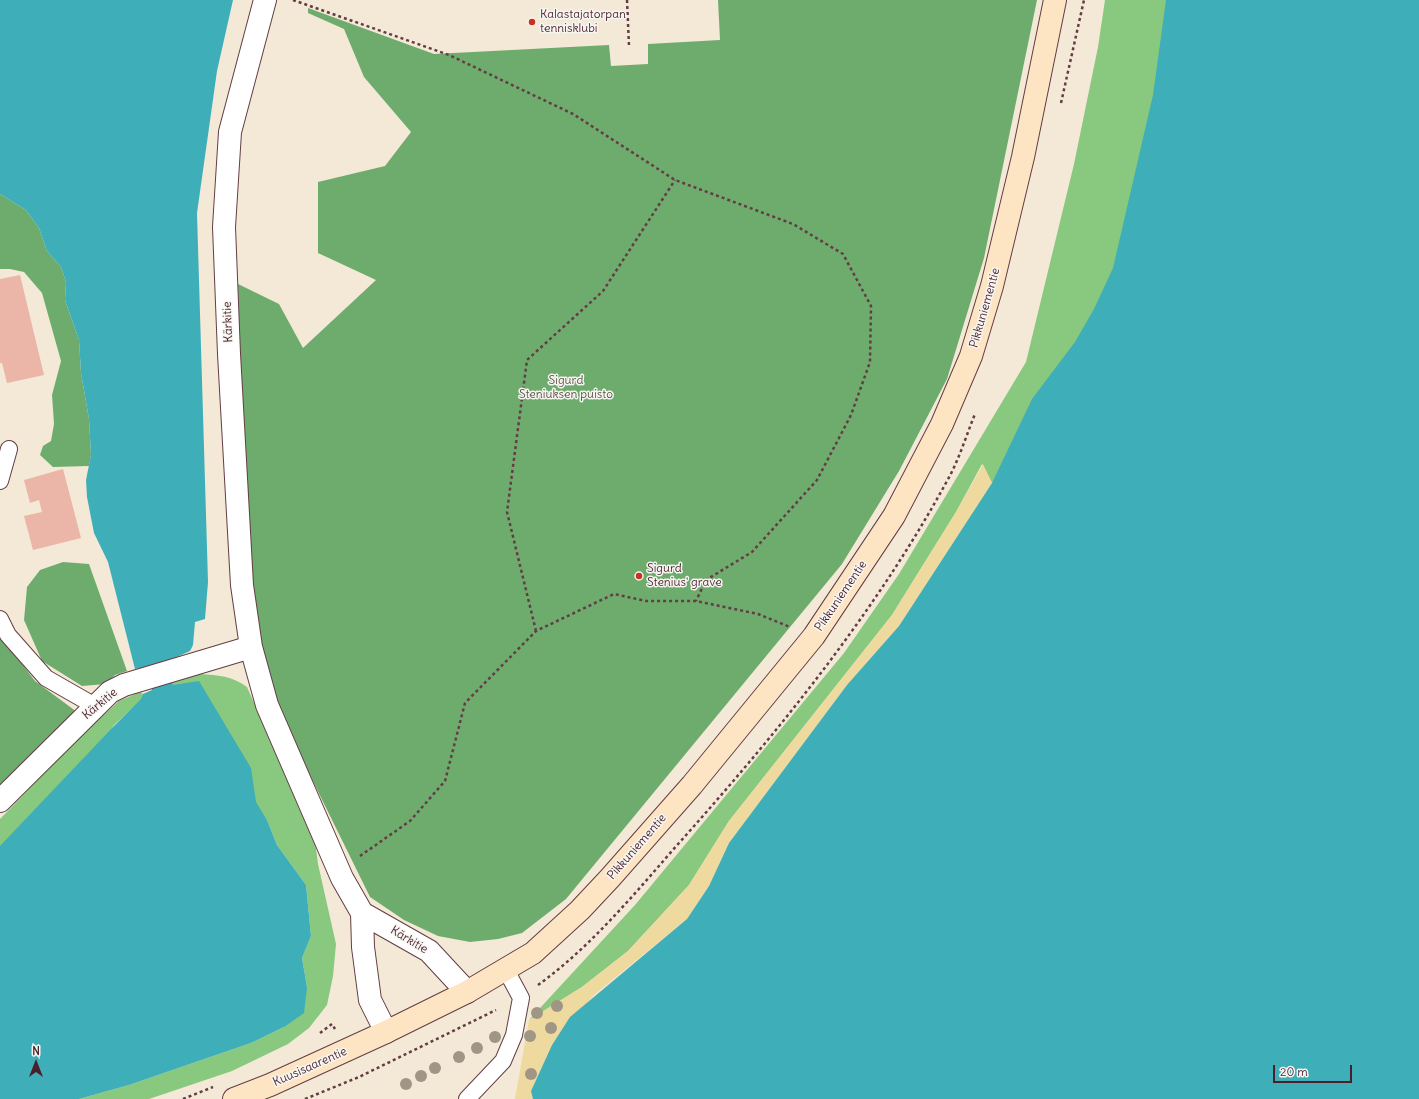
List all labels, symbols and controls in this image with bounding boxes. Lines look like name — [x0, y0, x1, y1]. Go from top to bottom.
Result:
place label: Kalastajatorpan tennisklubi — [540, 8, 626, 36]
marker: Kalastajatorpan tennisklubi — [527, 17, 537, 27]
street label: Pikkuniementie — [967, 266, 1003, 350]
street label: Kärkitie — [220, 301, 236, 343]
park label: Sigurd Steniuksen puisto — [519, 374, 613, 402]
street label: Pikkuniementie — [812, 558, 870, 634]
place label: Sigurd Stenius' grave — [647, 562, 722, 590]
marker: Sigurd Stenius' grave — [634, 571, 644, 581]
street label: Kärkitie — [80, 685, 120, 723]
street label: Pikkuniementie — [605, 811, 669, 883]
street label: Kärkitie — [388, 923, 430, 957]
north arrow — [16, 1043, 56, 1083]
text: N — [32, 1044, 40, 1058]
street label: Kuusisaarentie — [271, 1044, 349, 1090]
scale bar — [1275, 1057, 1354, 1083]
text: 20 m — [1280, 1064, 1308, 1079]

